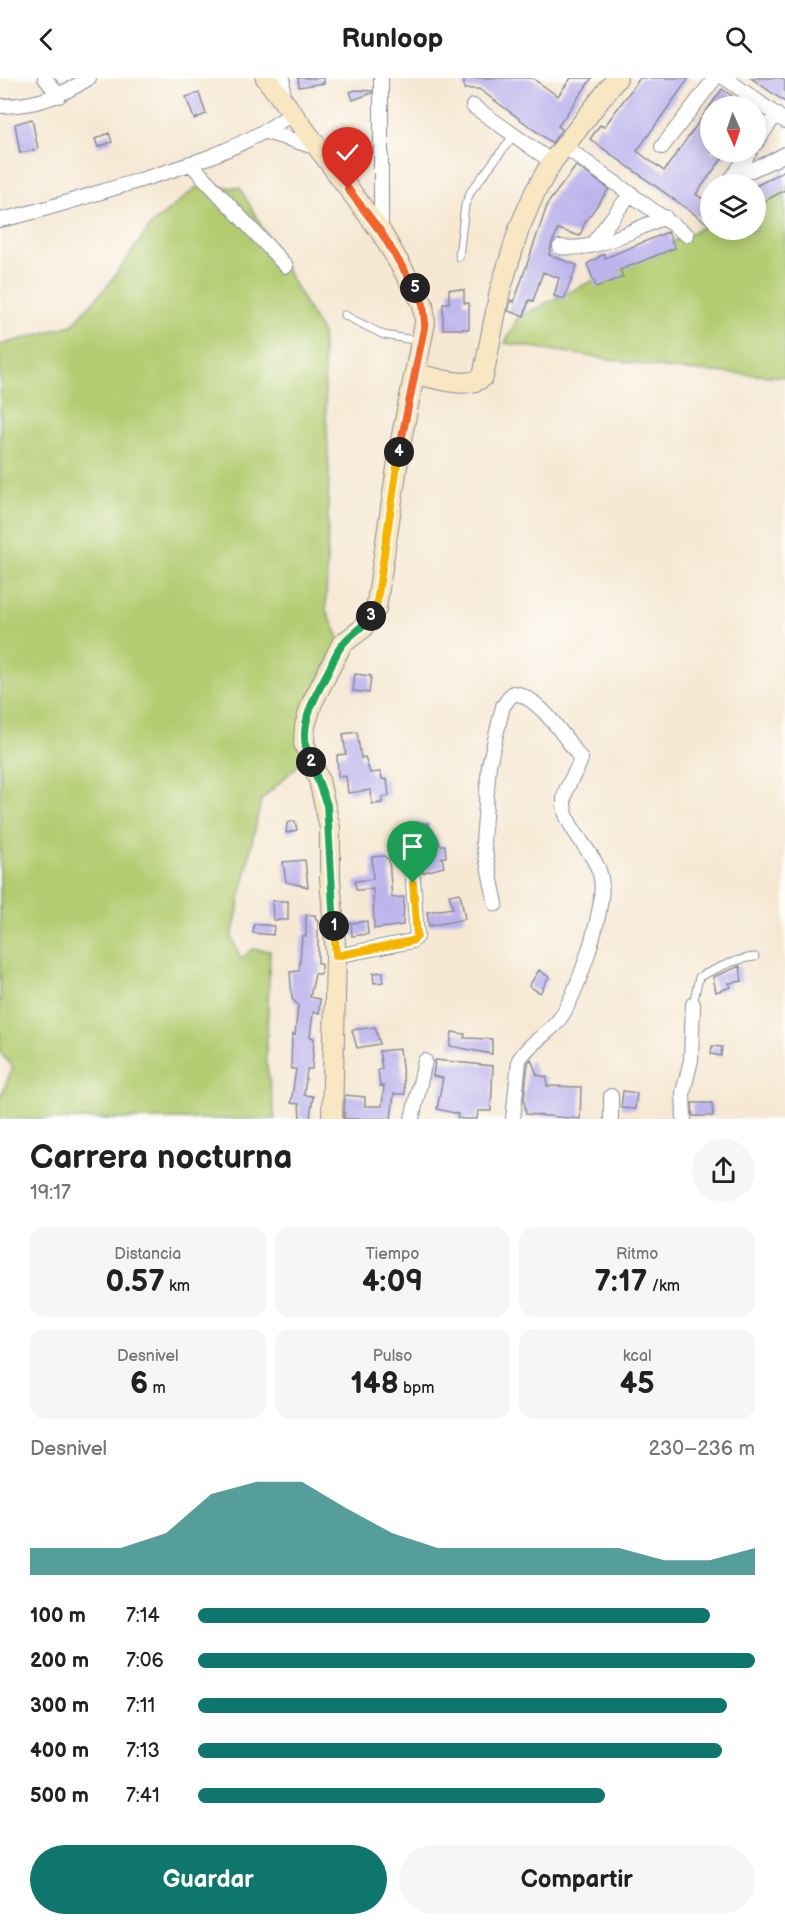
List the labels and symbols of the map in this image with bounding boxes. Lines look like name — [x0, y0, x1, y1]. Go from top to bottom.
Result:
north arrow — [700, 96, 766, 162]
pin — [322, 127, 373, 189]
pin: 5 — [400, 273, 430, 303]
pin: 4 — [384, 437, 414, 467]
pin: 3 — [356, 601, 386, 631]
pin: 2 — [296, 747, 326, 777]
pin — [387, 821, 438, 883]
pin: 1 — [319, 911, 349, 941]

